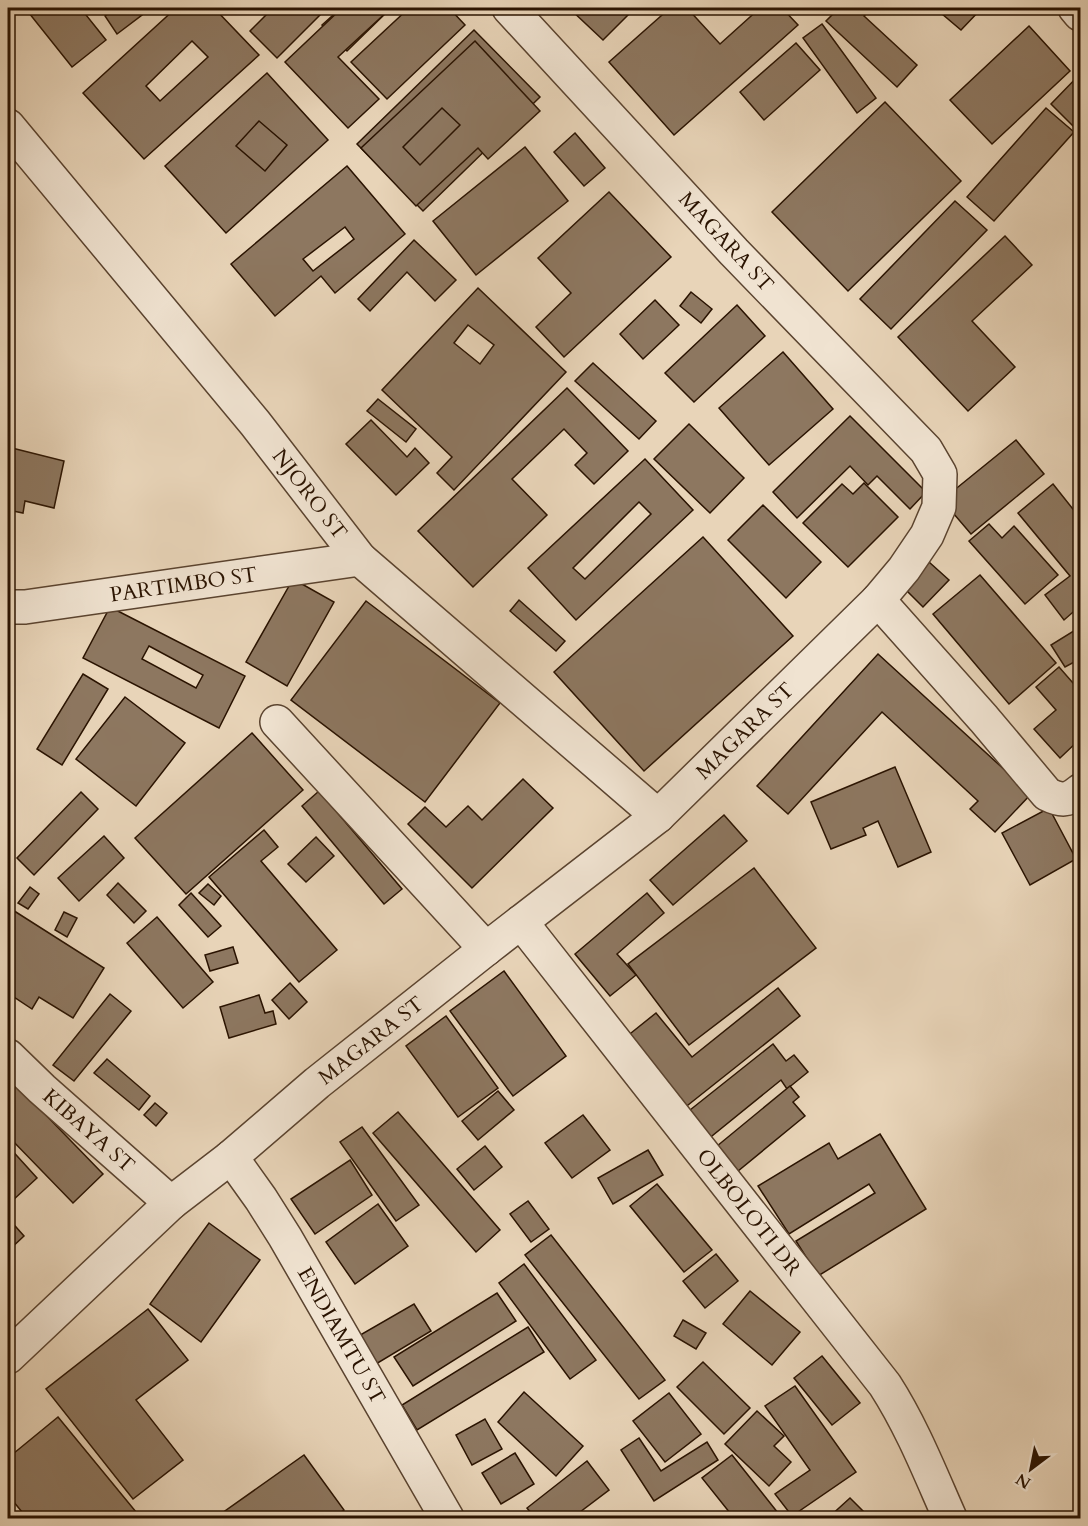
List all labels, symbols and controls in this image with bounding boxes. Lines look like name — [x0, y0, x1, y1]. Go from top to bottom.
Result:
street label: MAGARA ST — [672, 186, 780, 298]
street label: NJORO ST — [266, 443, 354, 545]
street label: PARTIMBO ST — [108, 559, 259, 609]
street label: MAGARA ST — [689, 676, 800, 786]
street label: MAGARA ST — [312, 989, 430, 1091]
street label: KIBAYA ST — [37, 1082, 141, 1179]
street label: OLBOLOTI DR — [690, 1143, 808, 1282]
street label: ENDIAMTU ST — [291, 1261, 393, 1409]
north arrow — [1001, 1439, 1061, 1499]
text: N — [1012, 1468, 1035, 1494]

